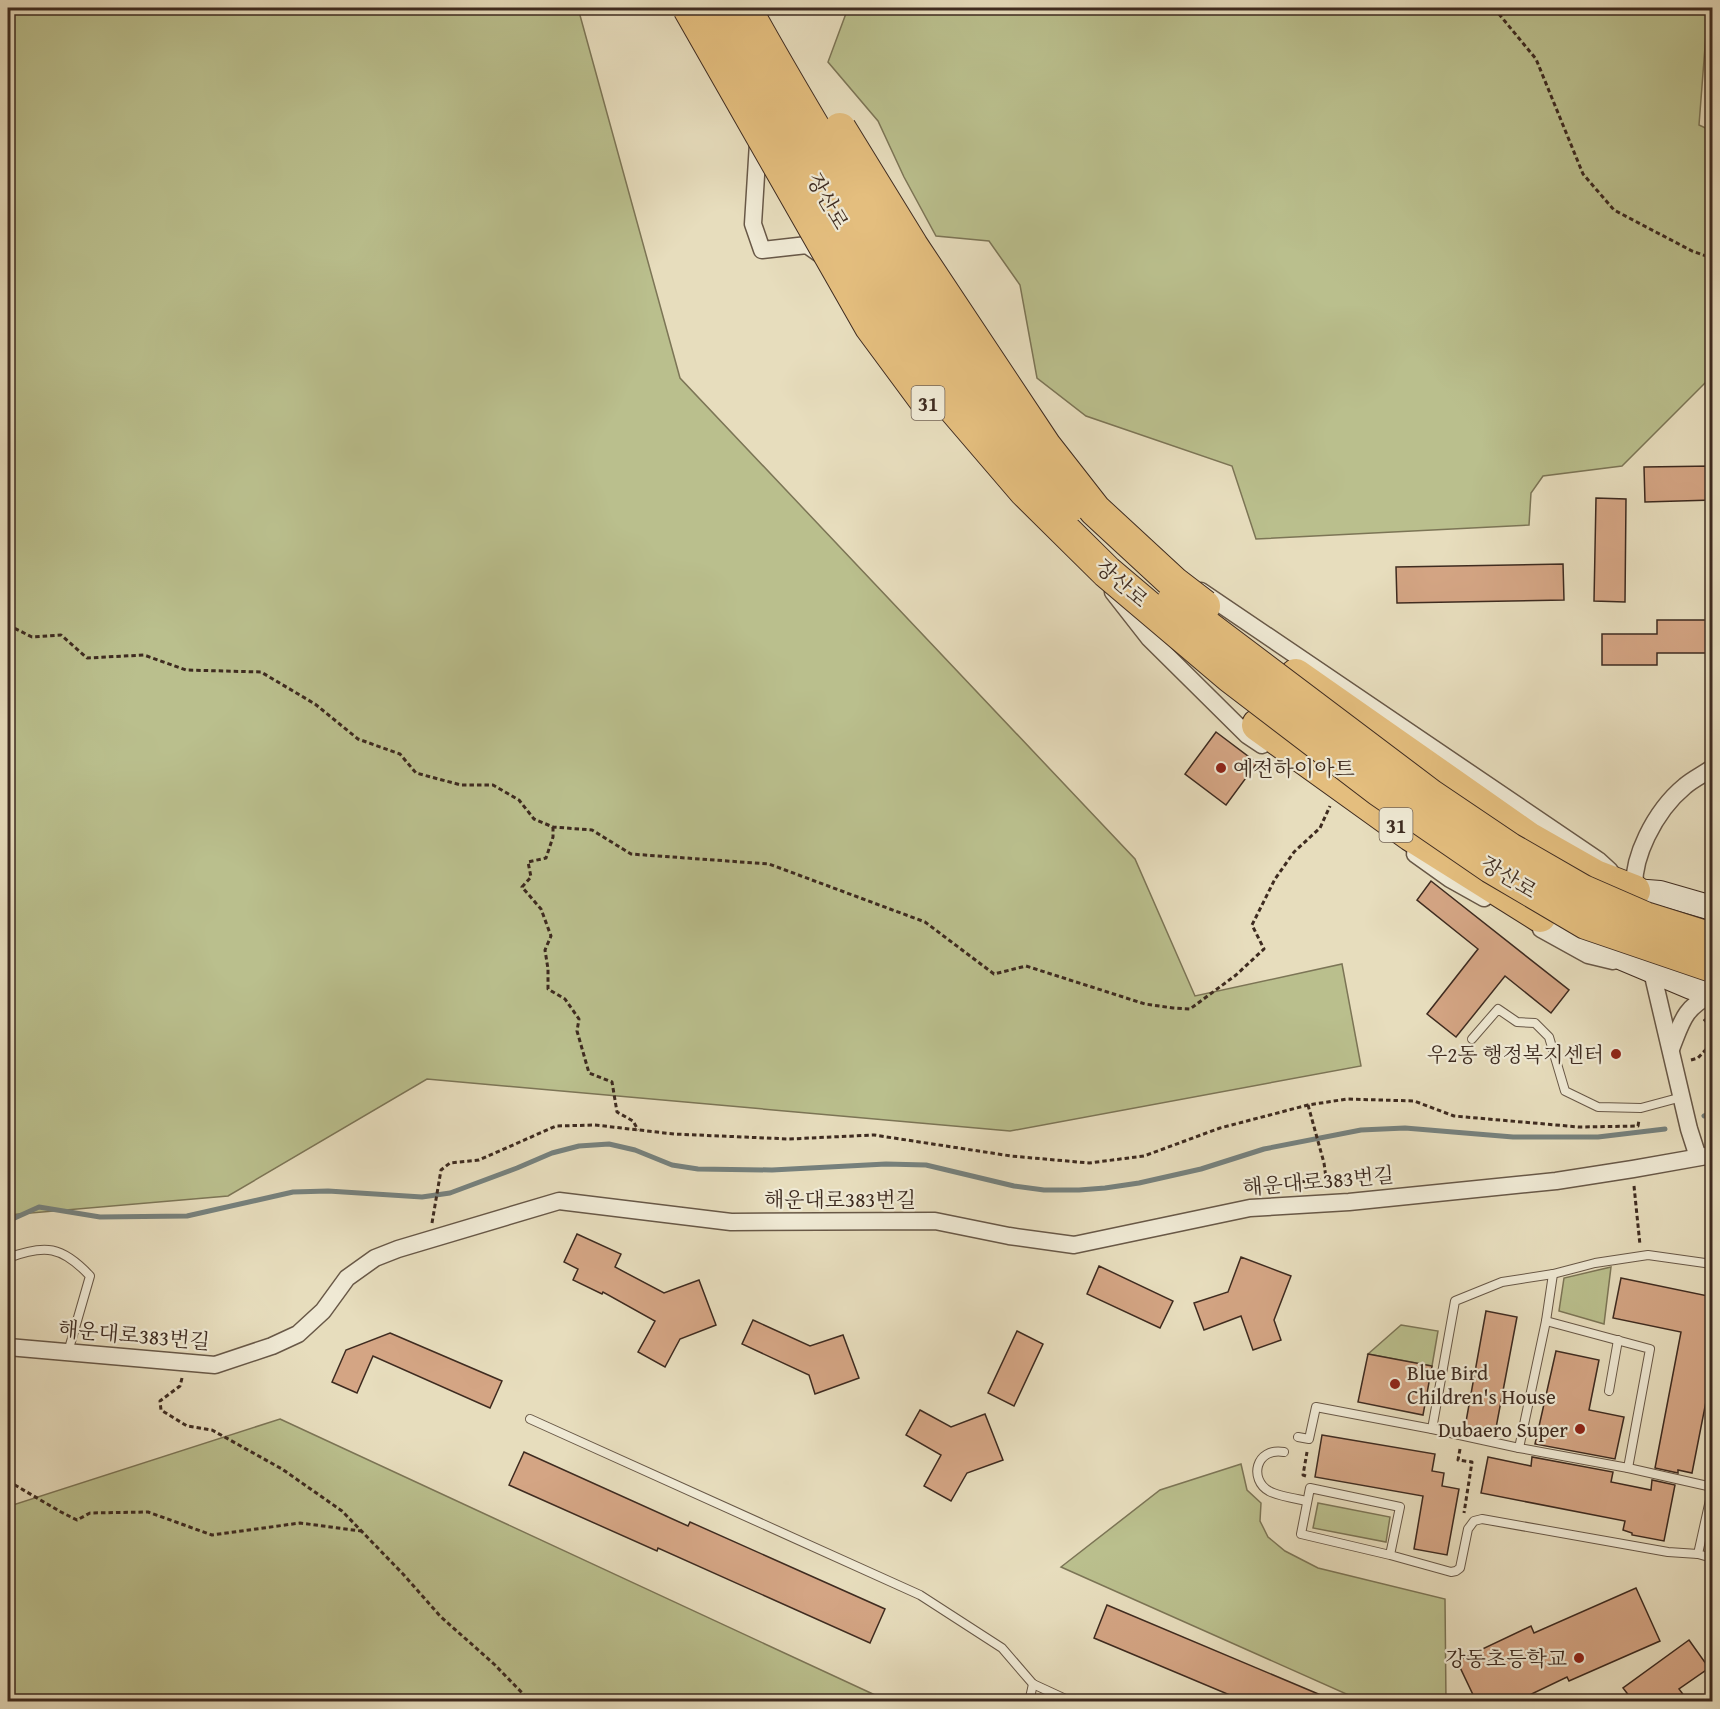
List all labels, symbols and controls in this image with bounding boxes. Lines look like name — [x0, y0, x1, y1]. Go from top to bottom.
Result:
street label: 장산로 — [799, 167, 857, 235]
road number: 31 — [912, 386, 944, 420]
street label: 장산로 — [1089, 551, 1155, 615]
place label: 예전하이아트 — [1233, 753, 1355, 784]
marker: 예전하이아트 — [1214, 761, 1228, 775]
road number: 31 — [1380, 808, 1412, 842]
street label: 장산로 — [1475, 848, 1543, 906]
place label: 우2동 행정복지센터 — [1427, 1039, 1604, 1070]
marker: 우2동 행정복지센터 — [1609, 1047, 1623, 1061]
street label: 해운대로383번길 — [1241, 1159, 1395, 1203]
street label: 해운대로383번길 — [764, 1184, 916, 1215]
street label: 해운대로383번길 — [57, 1313, 211, 1357]
place label: Blue Bird Children's House — [1407, 1357, 1556, 1412]
marker: Blue Bird Children's House — [1388, 1377, 1402, 1391]
place label: Dubaero Super — [1438, 1414, 1568, 1445]
marker: Dubaero Super — [1573, 1422, 1587, 1436]
place label: 강동초등학교 — [1445, 1643, 1567, 1674]
marker: 강동초등학교 — [1572, 1651, 1586, 1665]

